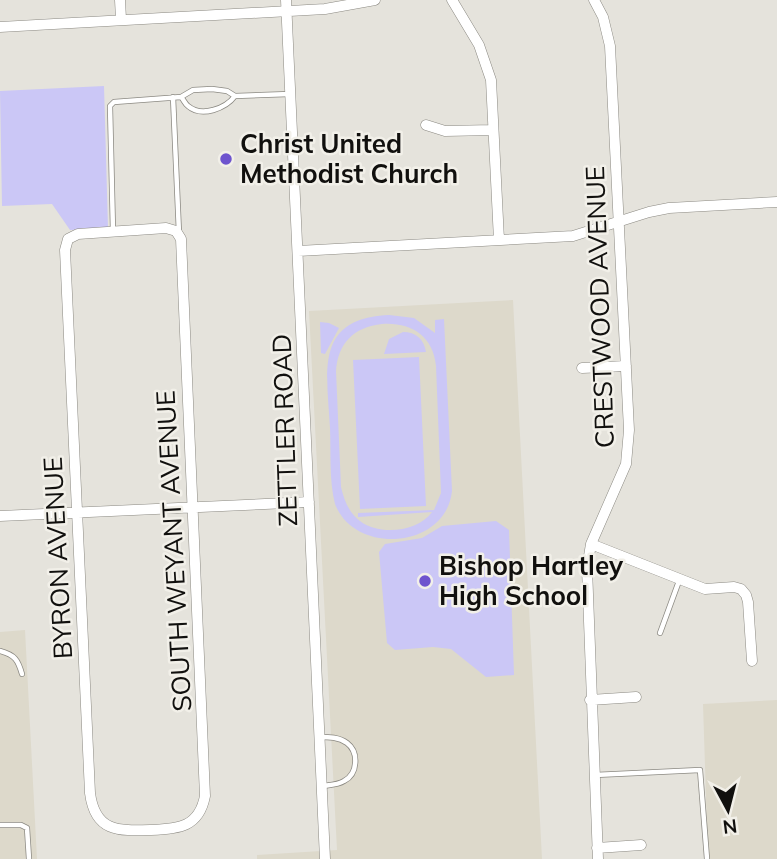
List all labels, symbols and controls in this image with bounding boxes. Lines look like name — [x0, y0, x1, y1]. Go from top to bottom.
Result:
place label: Christ United Methodist Church — [240, 127, 458, 190]
marker: Christ United Methodist Church — [218, 151, 234, 167]
street label: CRESTWOOD AVENUE — [578, 165, 621, 449]
street label: ZETTLER ROAD — [265, 333, 304, 527]
street label: SOUTH WEYANT AVENUE — [149, 390, 198, 712]
street label: BYRON AVENUE — [36, 456, 79, 660]
place label: Bishop Hartley High School — [439, 549, 624, 612]
marker: Bishop Hartley High School — [417, 573, 433, 589]
north arrow — [693, 775, 763, 845]
text: N — [721, 814, 739, 840]

